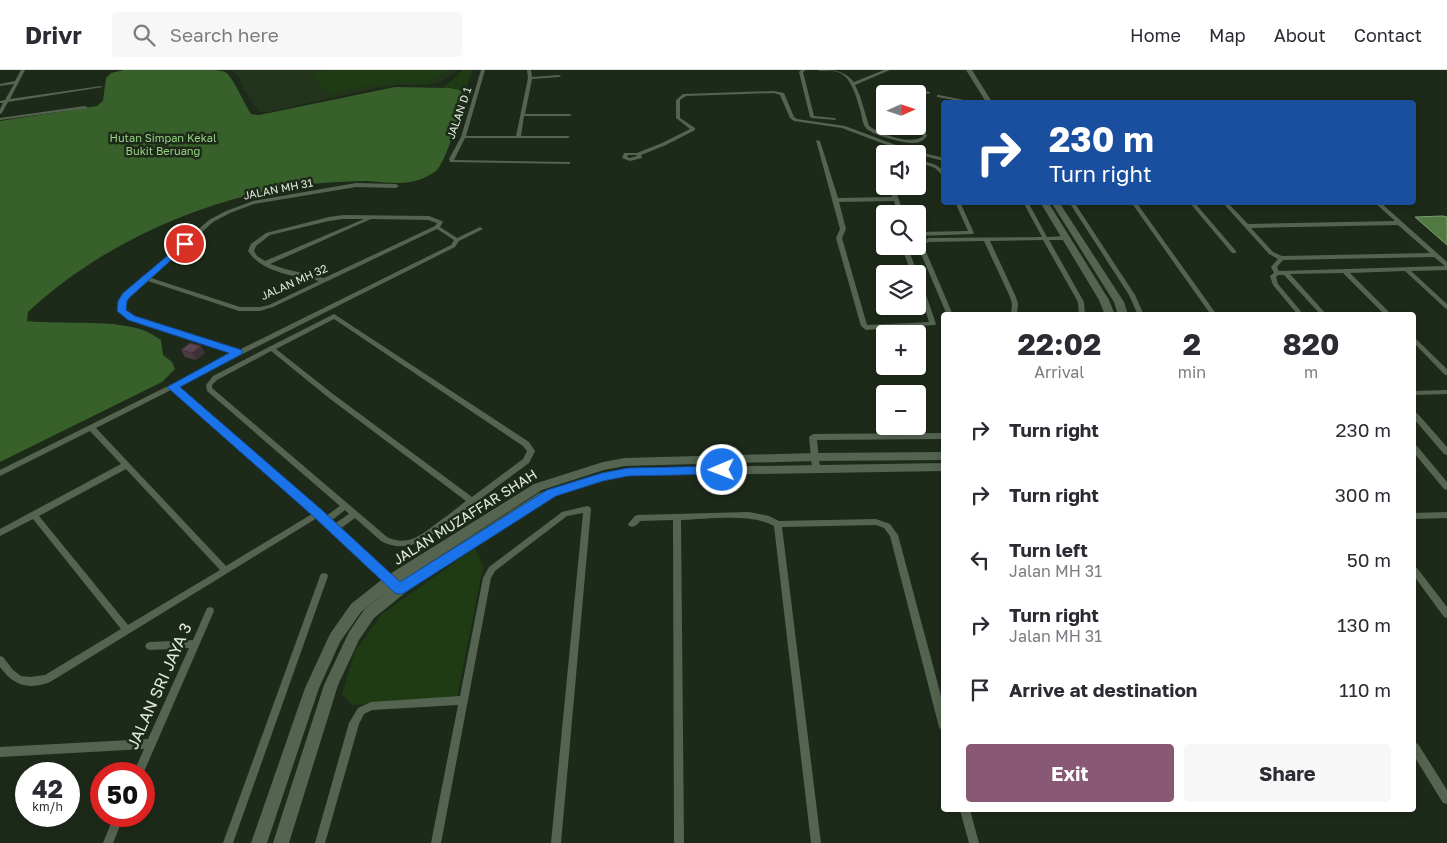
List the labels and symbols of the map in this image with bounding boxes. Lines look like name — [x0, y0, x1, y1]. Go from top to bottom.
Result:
street label: JALAN D 1 — [444, 85, 473, 140]
north arrow — [876, 85, 926, 135]
park label: Hutan Simpan Kekal Bukit Beruang — [110, 131, 217, 157]
street label: JALAN MH 31 — [242, 175, 314, 202]
pin — [164, 223, 206, 265]
street label: JALAN MH 32 — [258, 261, 329, 302]
position arrow — [695, 443, 747, 495]
street label: JALAN MUZAFFAR SHAH — [390, 465, 540, 568]
street label: JALAN SRI JAYA 3 — [122, 620, 196, 752]
speed limit sign: 50 — [90, 762, 155, 827]

